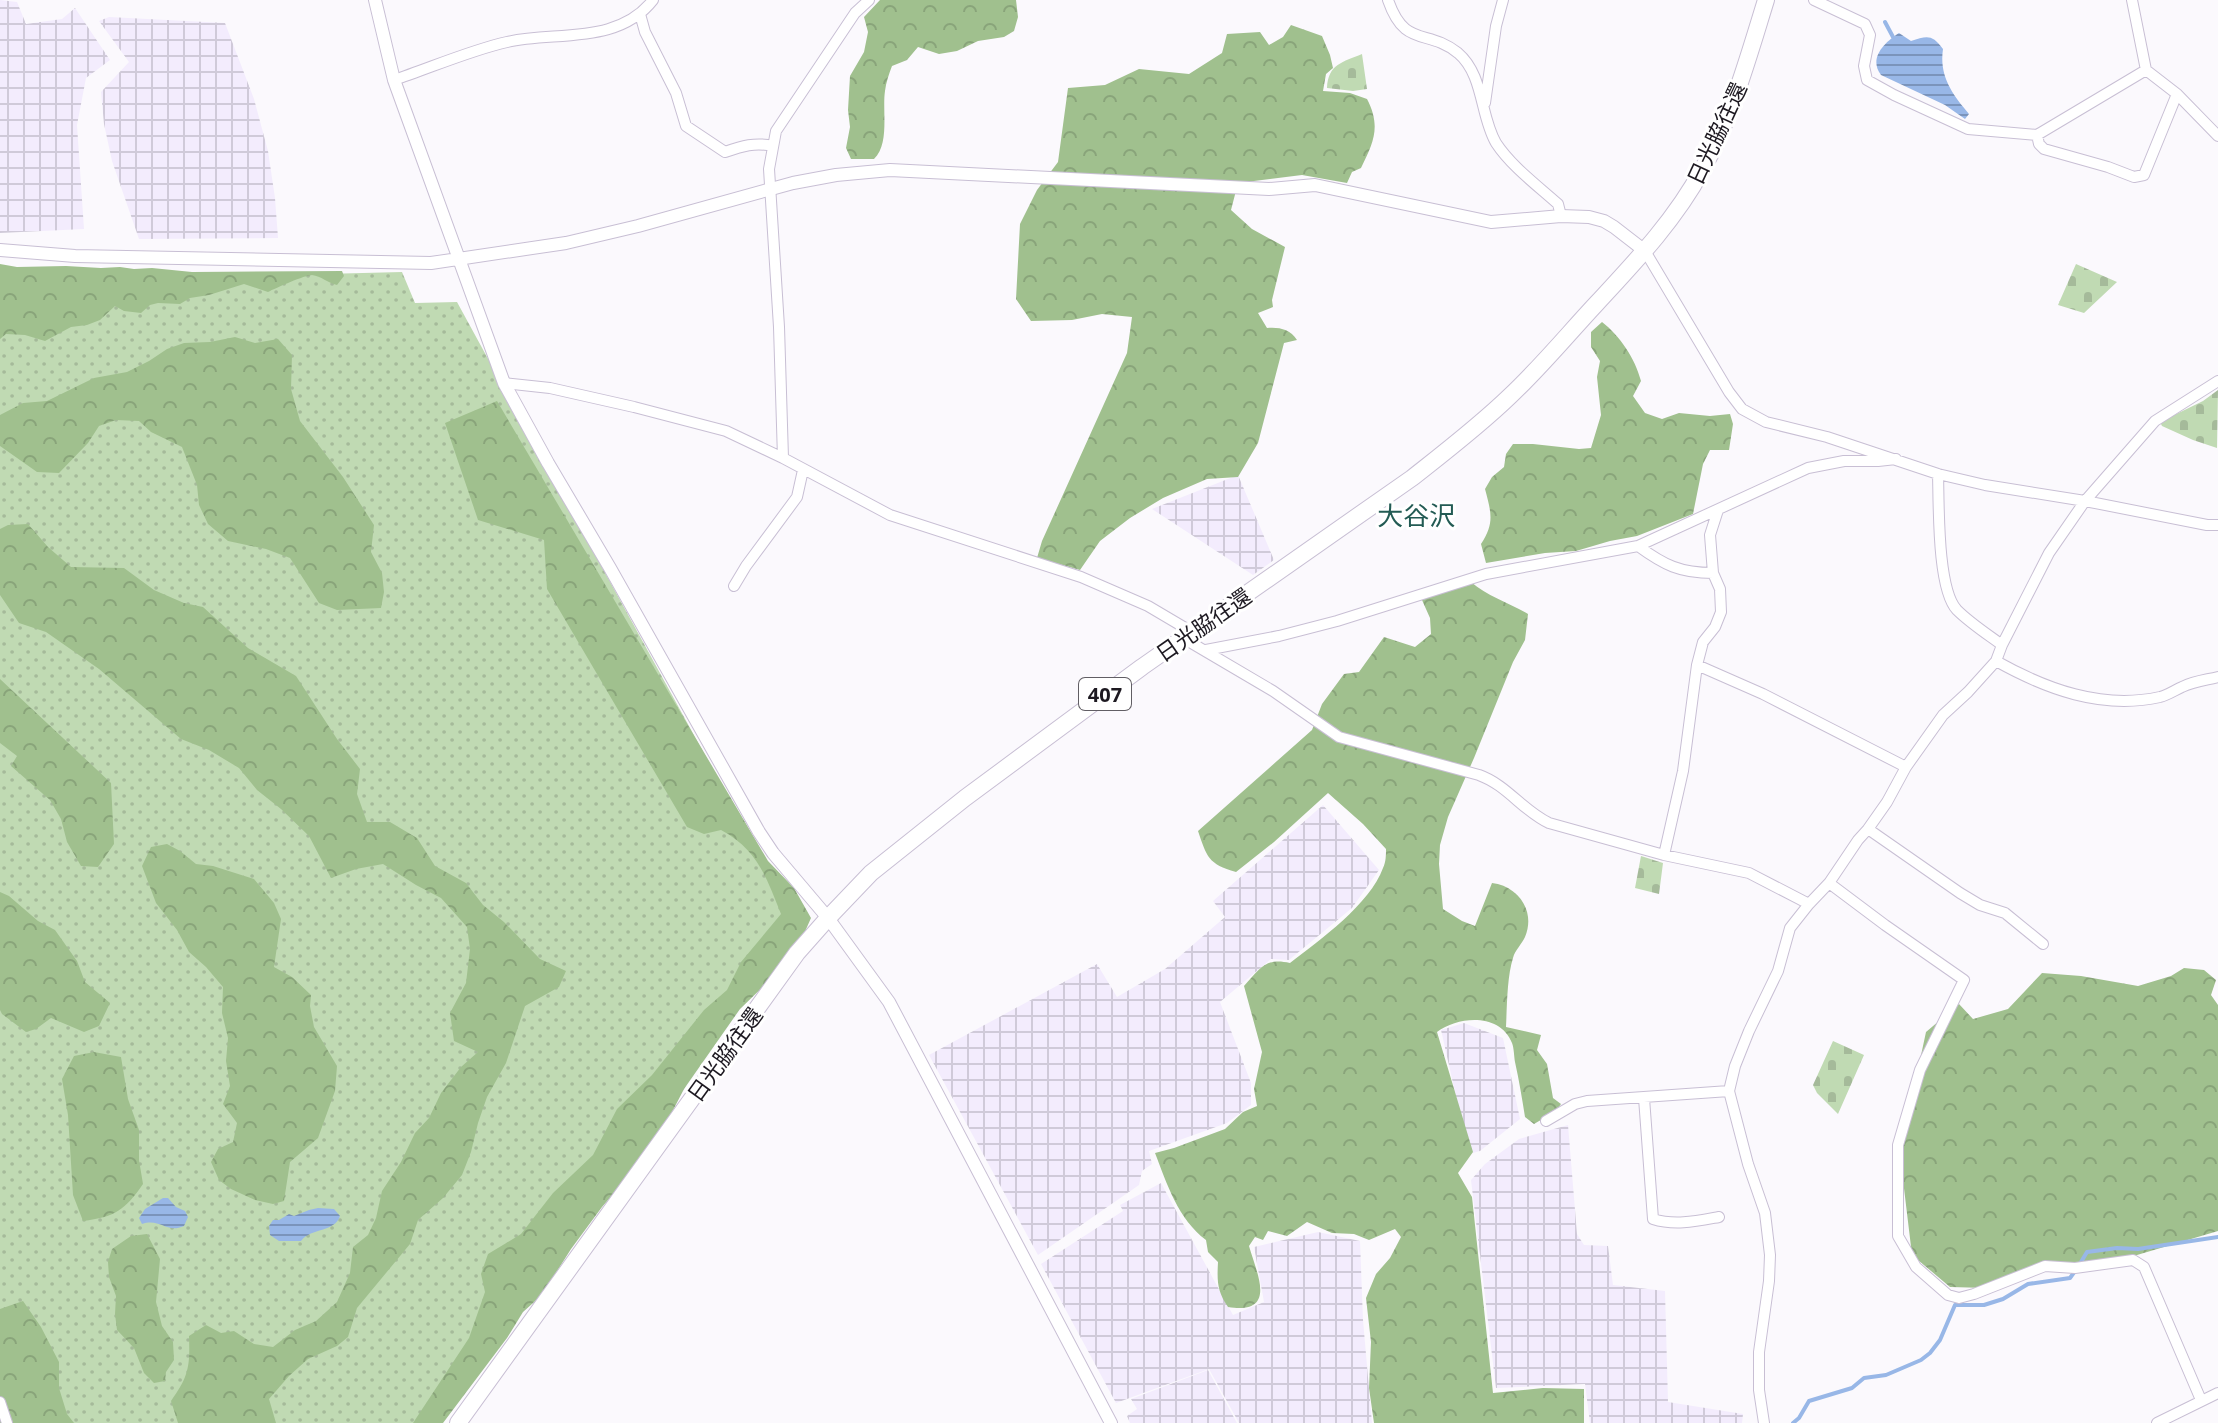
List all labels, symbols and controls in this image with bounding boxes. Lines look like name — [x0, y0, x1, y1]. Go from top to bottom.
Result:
street label: 日光脇往還 — [1679, 77, 1753, 189]
district label: 大谷沢 — [1377, 497, 1455, 533]
street label: 日光脇往還 — [1149, 580, 1257, 668]
road number: 407 — [1079, 678, 1131, 710]
street label: 日光脇往還 — [680, 1001, 768, 1107]

